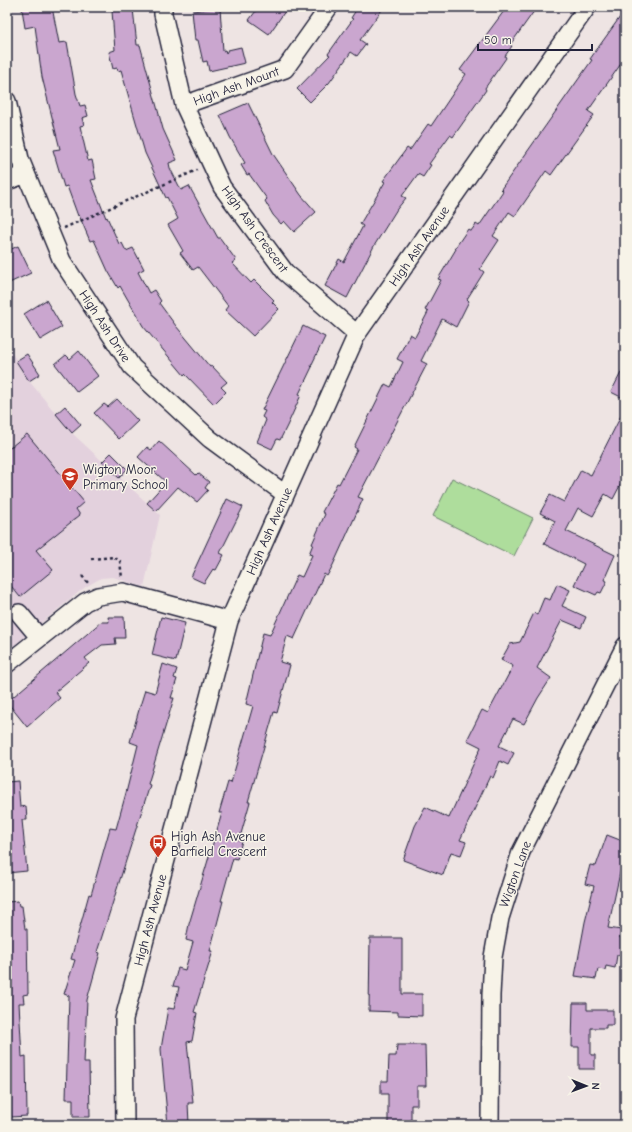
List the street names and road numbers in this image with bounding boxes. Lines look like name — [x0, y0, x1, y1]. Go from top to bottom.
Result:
street label: High Ash Mount — [191, 63, 282, 108]
street label: High Ash Crescent — [219, 183, 292, 276]
street label: High Ash Avenue — [386, 203, 452, 289]
street label: High Ash Drive — [76, 287, 134, 365]
street label: High Ash Avenue — [243, 484, 295, 577]
street label: Wigton Lane — [496, 838, 534, 909]
street label: High Ash Avenue — [131, 872, 170, 968]

